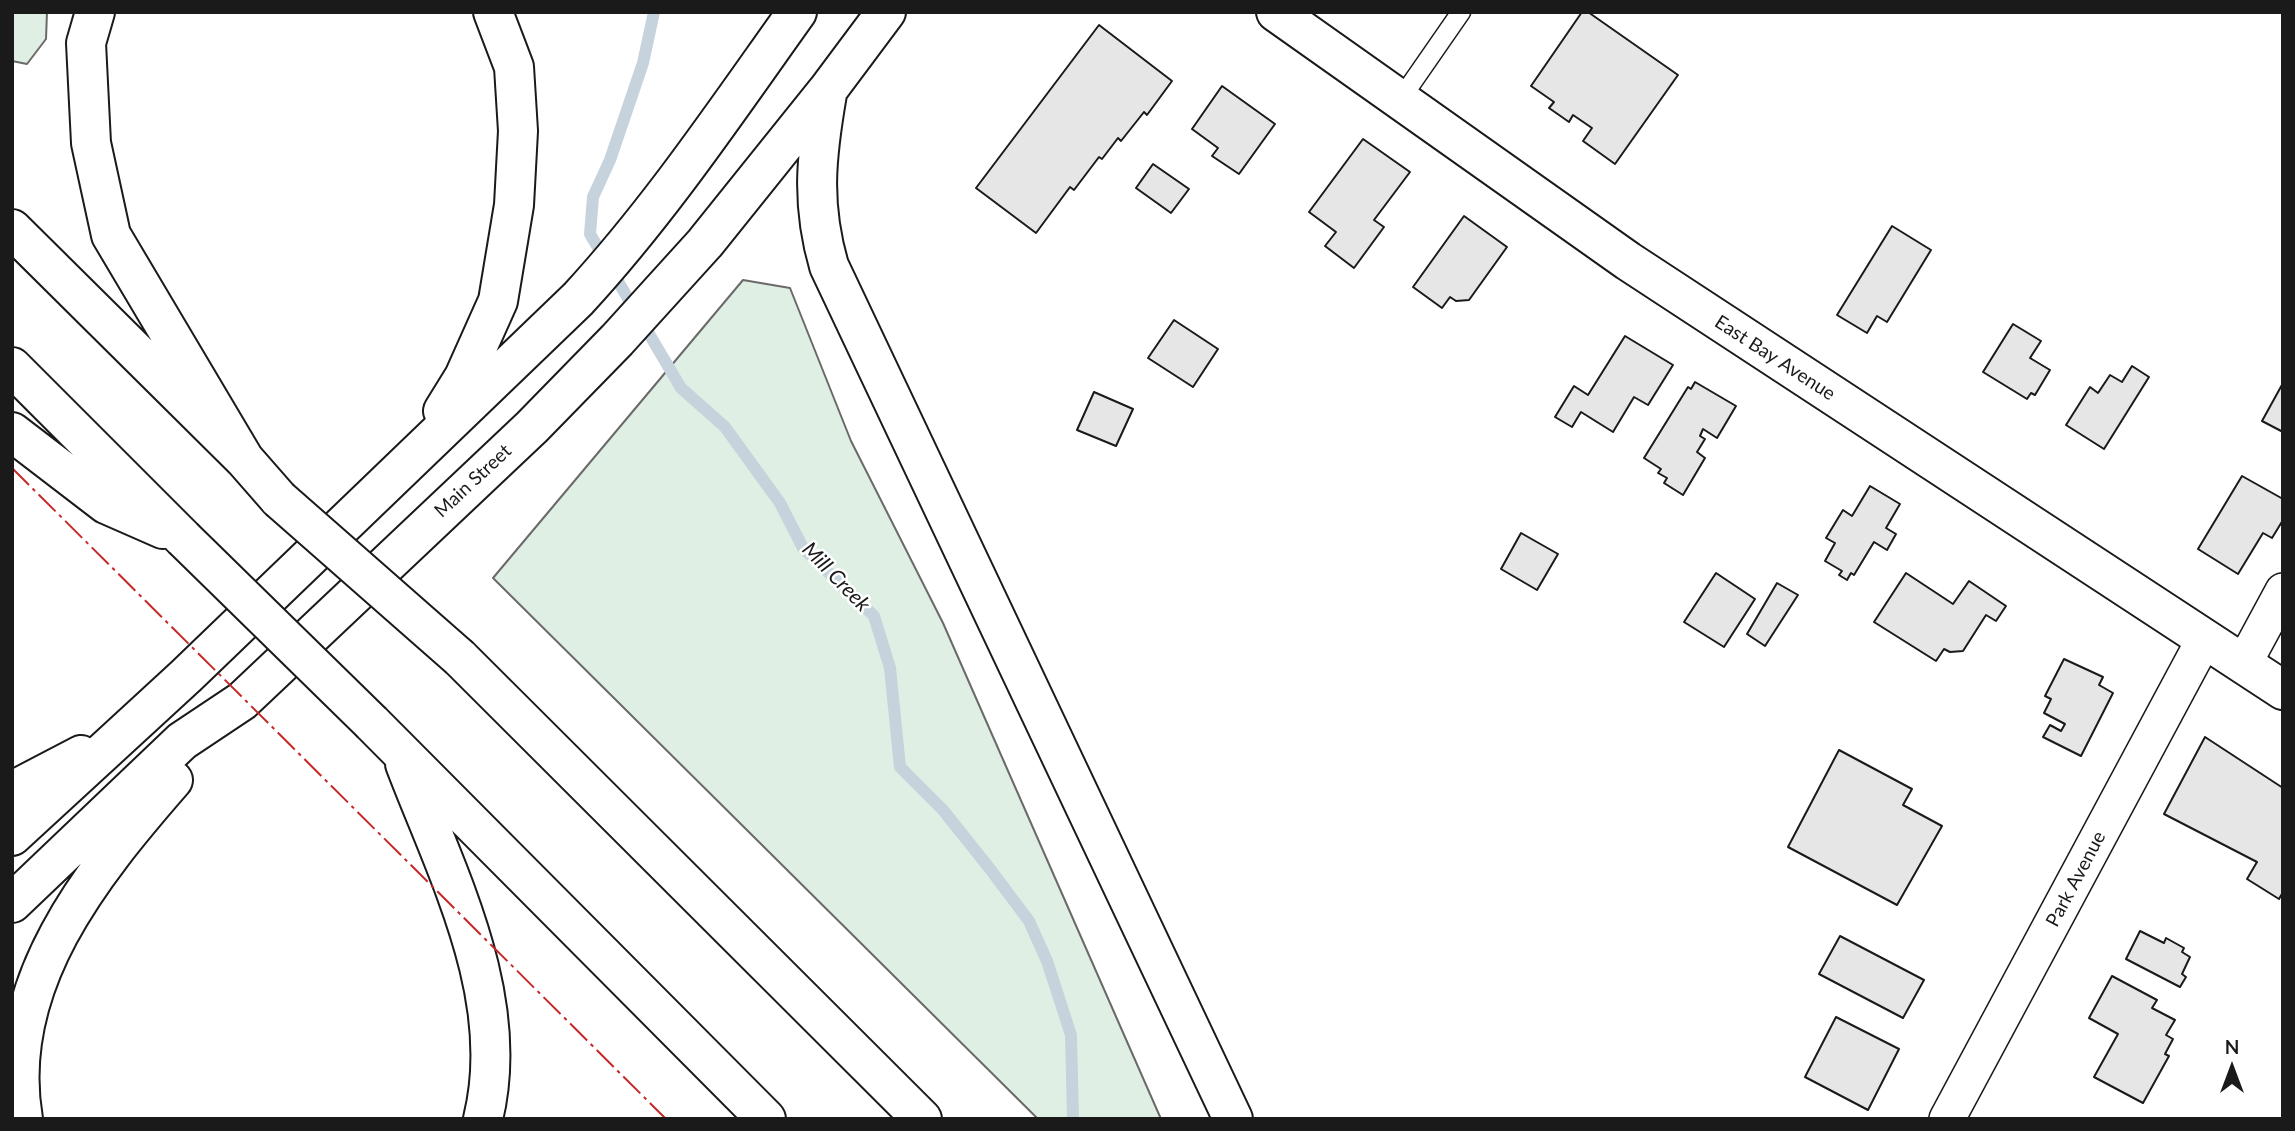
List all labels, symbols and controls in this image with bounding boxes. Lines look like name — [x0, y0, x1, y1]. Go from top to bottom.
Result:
street label: East Bay Avenue — [1710, 311, 1840, 405]
street label: Main Street — [430, 440, 516, 522]
water label: Mill Creek — [797, 537, 875, 617]
street label: Park Avenue — [2041, 827, 2111, 931]
north arrow — [2197, 1033, 2267, 1103]
text: N — [2225, 1035, 2239, 1058]

